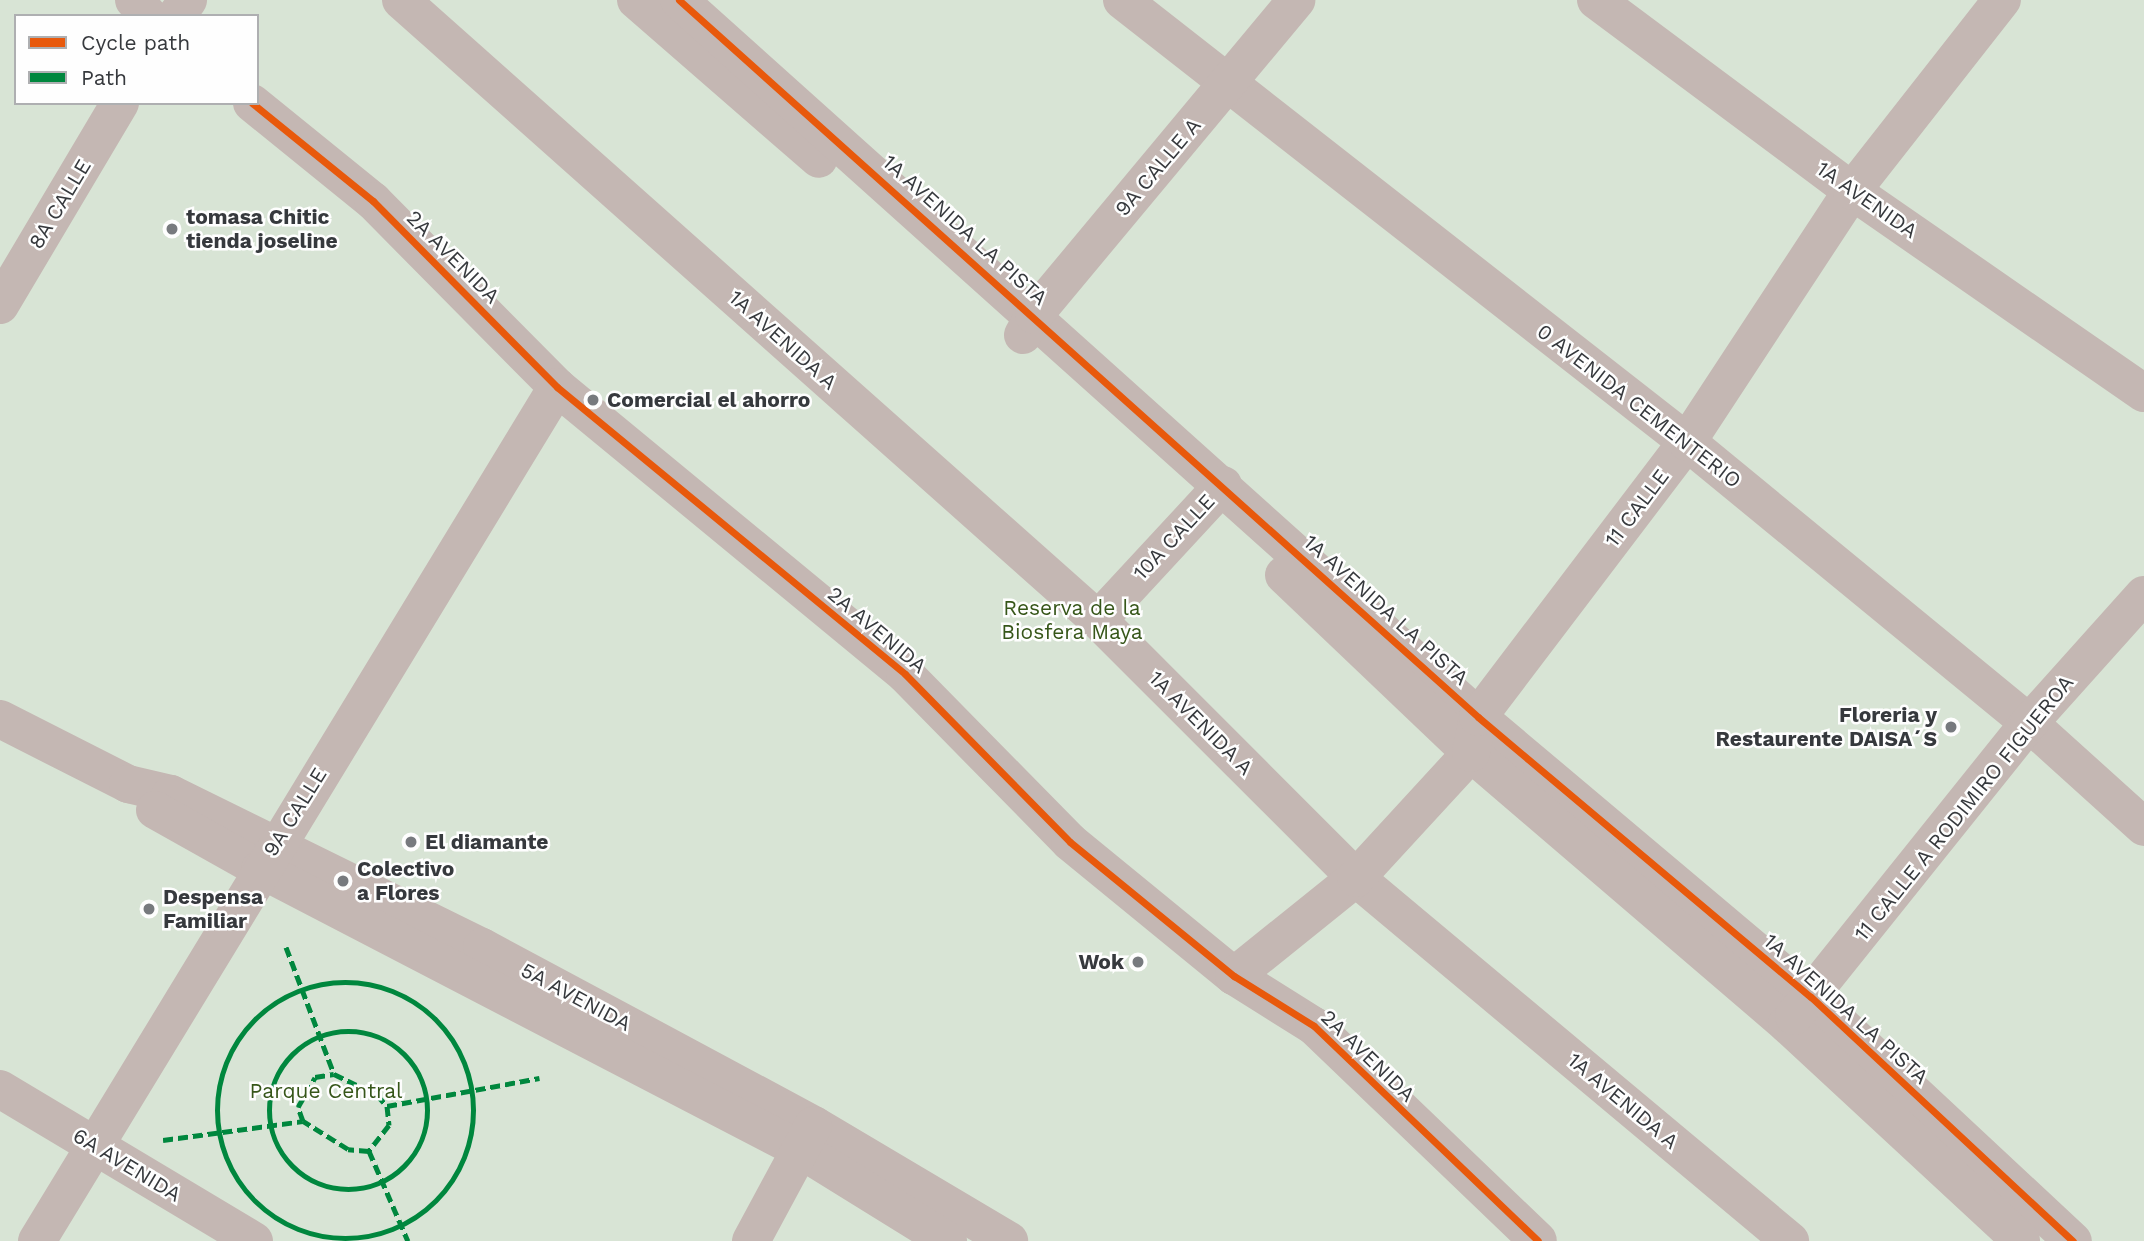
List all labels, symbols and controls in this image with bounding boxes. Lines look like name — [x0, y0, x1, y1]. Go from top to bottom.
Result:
legend — [14, 14, 259, 105]
text: Cycle path — [81, 30, 190, 55]
text: Path — [81, 65, 127, 90]
street label: 9A CALLE A — [1109, 112, 1207, 222]
street label: 1A AVENIDA LA PISTA — [876, 148, 1054, 312]
street label: 8A CALLE — [23, 154, 97, 254]
street label: 1A AVENIDA — [1811, 156, 1923, 244]
place label: tomasa Chitic tienda joseline — [186, 204, 338, 254]
street label: 2A AVENIDA — [401, 205, 505, 309]
marker: tomasa Chitic tienda joseline — [164, 221, 180, 237]
street label: 1A AVENIDA A — [723, 284, 843, 396]
street label: 0 AVENIDA CEMENTERIO — [1531, 318, 1747, 494]
place label: Comercial el ahorro — [607, 387, 811, 413]
marker: Comercial el ahorro — [585, 392, 601, 408]
street label: 11 CALLE — [1600, 464, 1674, 552]
street label: 10A CALLE — [1128, 489, 1220, 585]
street label: 1A AVENIDA LA PISTA — [1297, 528, 1475, 692]
street label: 2A AVENIDA — [822, 581, 932, 679]
park label: Reserva de la Biosfera Maya — [1001, 595, 1143, 645]
street label: 1A AVENIDA A — [1143, 665, 1259, 781]
street label: 11 CALLE A RODIMIRO FIGUEROA — [1849, 670, 2079, 946]
place label: Floreria y Restaurente DAISA´S — [1715, 702, 1937, 752]
marker: Floreria y Restaurente DAISA´S — [1943, 719, 1959, 735]
street label: 9A CALLE — [258, 763, 332, 861]
place label: El diamante — [425, 829, 549, 855]
marker: El diamante — [403, 834, 419, 850]
place label: Colectivo a Flores — [357, 856, 454, 906]
marker: Colectivo a Flores — [335, 873, 351, 889]
place label: Despensa Familiar — [163, 884, 263, 934]
marker: Despensa Familiar — [141, 901, 157, 917]
street label: 1A AVENIDA LA PISTA — [1757, 927, 1935, 1091]
place label: Wok — [1079, 949, 1124, 975]
marker: Wok — [1130, 954, 1146, 970]
street label: 5A AVENIDA — [516, 957, 636, 1037]
street label: 2A AVENIDA — [1315, 1004, 1421, 1108]
street label: 1A AVENIDA A — [1561, 1046, 1685, 1156]
park label: Parque Central — [249, 1078, 403, 1104]
street label: 6A AVENIDA — [68, 1122, 186, 1208]

